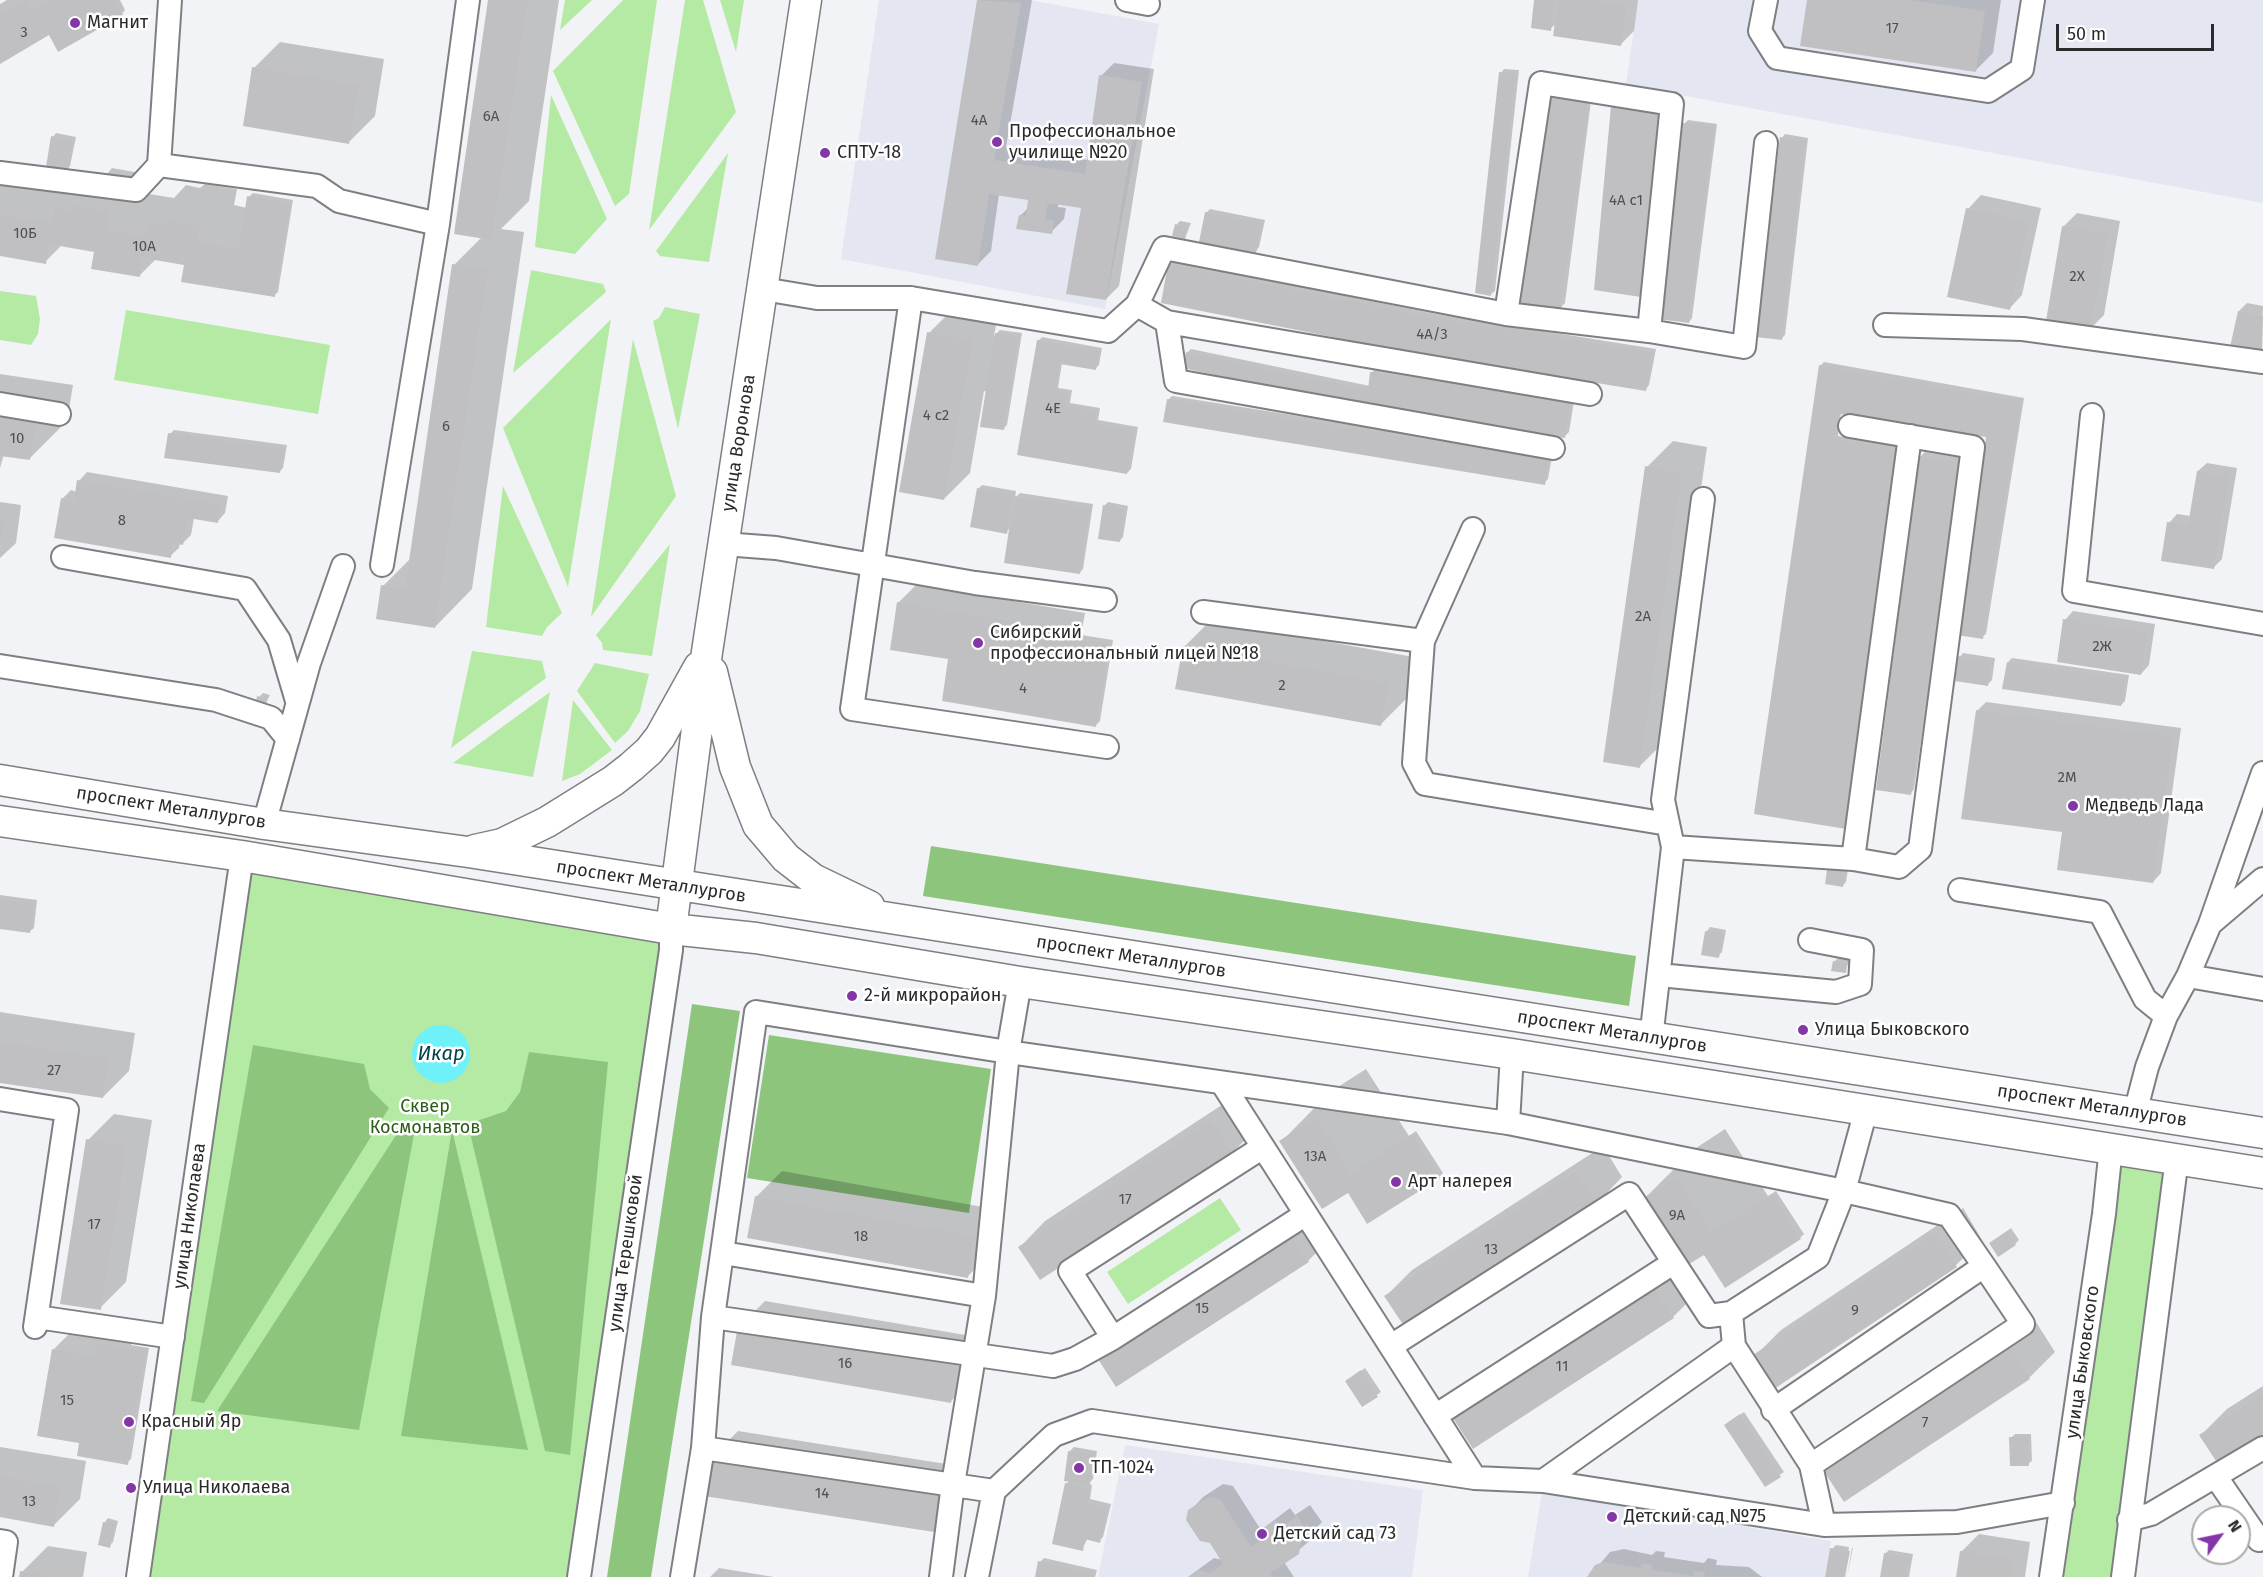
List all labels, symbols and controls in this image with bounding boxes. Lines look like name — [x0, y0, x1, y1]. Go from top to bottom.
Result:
place label: Магнит — [87, 12, 148, 34]
scale bar — [2059, 12, 2216, 50]
marker: Магнит — [68, 16, 82, 30]
house number: 17 — [1885, 20, 1899, 38]
text: 50 m — [2067, 23, 2106, 45]
house number: 3 — [20, 24, 28, 42]
house number: 6А — [483, 108, 499, 126]
house number: 4А — [971, 112, 987, 130]
place label: Профессиональное училище №20 — [1009, 121, 1176, 164]
marker: Профессиональное училище №20 — [990, 135, 1004, 149]
place label: СПТУ-18 — [837, 142, 901, 164]
marker: СПТУ-18 — [818, 146, 832, 160]
house number: 4А с1 — [1609, 192, 1643, 210]
house number: 10Б — [13, 225, 37, 243]
house number: 10А — [132, 238, 156, 256]
house number: 2Х — [2069, 268, 2085, 286]
house number: 4А/3 — [1416, 326, 1448, 344]
street label: улица Воронова — [717, 373, 761, 513]
house number: 4Е — [1045, 400, 1061, 418]
house number: 4 с2 — [923, 407, 949, 425]
house number: 6 — [442, 418, 450, 436]
house number: 10 — [10, 430, 24, 448]
house number: 8 — [118, 512, 126, 530]
house number: 2А — [1635, 608, 1651, 626]
place label: Сибирский профессиональный лицей №18 — [990, 622, 1259, 664]
marker: Сибирский профессиональный лицей №18 — [971, 636, 985, 650]
house number: 2Ж — [2092, 638, 2112, 656]
house number: 2 — [1278, 677, 1286, 695]
house number: 4 — [1019, 680, 1027, 698]
house number: 2М — [2057, 769, 2077, 787]
street label: проспект Металлургов — [75, 782, 267, 834]
place label: Медведь Лада — [2085, 795, 2204, 817]
marker: Медведь Лада — [2066, 799, 2080, 813]
street label: проспект Металлургов — [555, 856, 747, 908]
street label: проспект Металлургов — [1035, 931, 1227, 983]
place label: 2-й микрорайон — [864, 985, 1001, 1007]
marker: 2-й микрорайон — [845, 989, 859, 1003]
street label: проспект Металлургов — [1516, 1006, 1708, 1058]
place label: Улица Быковского — [1815, 1019, 1970, 1041]
marker: Улица Быковского — [1796, 1023, 1810, 1037]
water label: Икар — [418, 1042, 464, 1066]
house number: 27 — [47, 1062, 61, 1080]
street label: проспект Металлургов — [1996, 1080, 2188, 1132]
park label: Сквер Космонавтов — [370, 1096, 480, 1138]
street label: улица Николаева — [169, 1142, 211, 1290]
house number: 13А — [1304, 1148, 1326, 1166]
place label: Арт налерея — [1408, 1171, 1512, 1193]
street label: улица Терешковой — [604, 1173, 648, 1333]
marker: Арт налерея — [1389, 1175, 1403, 1189]
house number: 17 — [1118, 1191, 1132, 1209]
house number: 9А — [1669, 1207, 1685, 1225]
house number: 17 — [87, 1216, 101, 1234]
house number: 18 — [854, 1228, 868, 1246]
house number: 13 — [1484, 1241, 1498, 1259]
street label: улица Быковского — [2062, 1284, 2104, 1440]
house number: 15 — [1195, 1300, 1209, 1318]
house number: 9 — [1851, 1302, 1859, 1320]
house number: 16 — [838, 1355, 852, 1373]
house number: 11 — [1556, 1358, 1568, 1376]
house number: 15 — [60, 1392, 74, 1410]
place label: Красный Яр — [141, 1411, 242, 1433]
house number: 7 — [1922, 1414, 1928, 1432]
marker: Красный Яр — [122, 1415, 136, 1429]
place label: ТП-1024 — [1091, 1457, 1154, 1479]
marker: ТП-1024 — [1072, 1461, 1086, 1475]
place label: Улица Николаева — [143, 1477, 290, 1499]
marker: Улица Николаева — [124, 1481, 138, 1495]
house number: 14 — [815, 1485, 829, 1503]
house number: 13 — [22, 1493, 36, 1511]
north arrow — [2191, 1505, 2251, 1565]
place label: Детский сад №75 — [1624, 1506, 1766, 1528]
marker: Детский сад №75 — [1605, 1510, 1619, 1524]
text: N — [2224, 1516, 2246, 1536]
place label: Детский сад 73 — [1274, 1523, 1396, 1545]
marker: Детский сад 73 — [1255, 1527, 1269, 1541]

